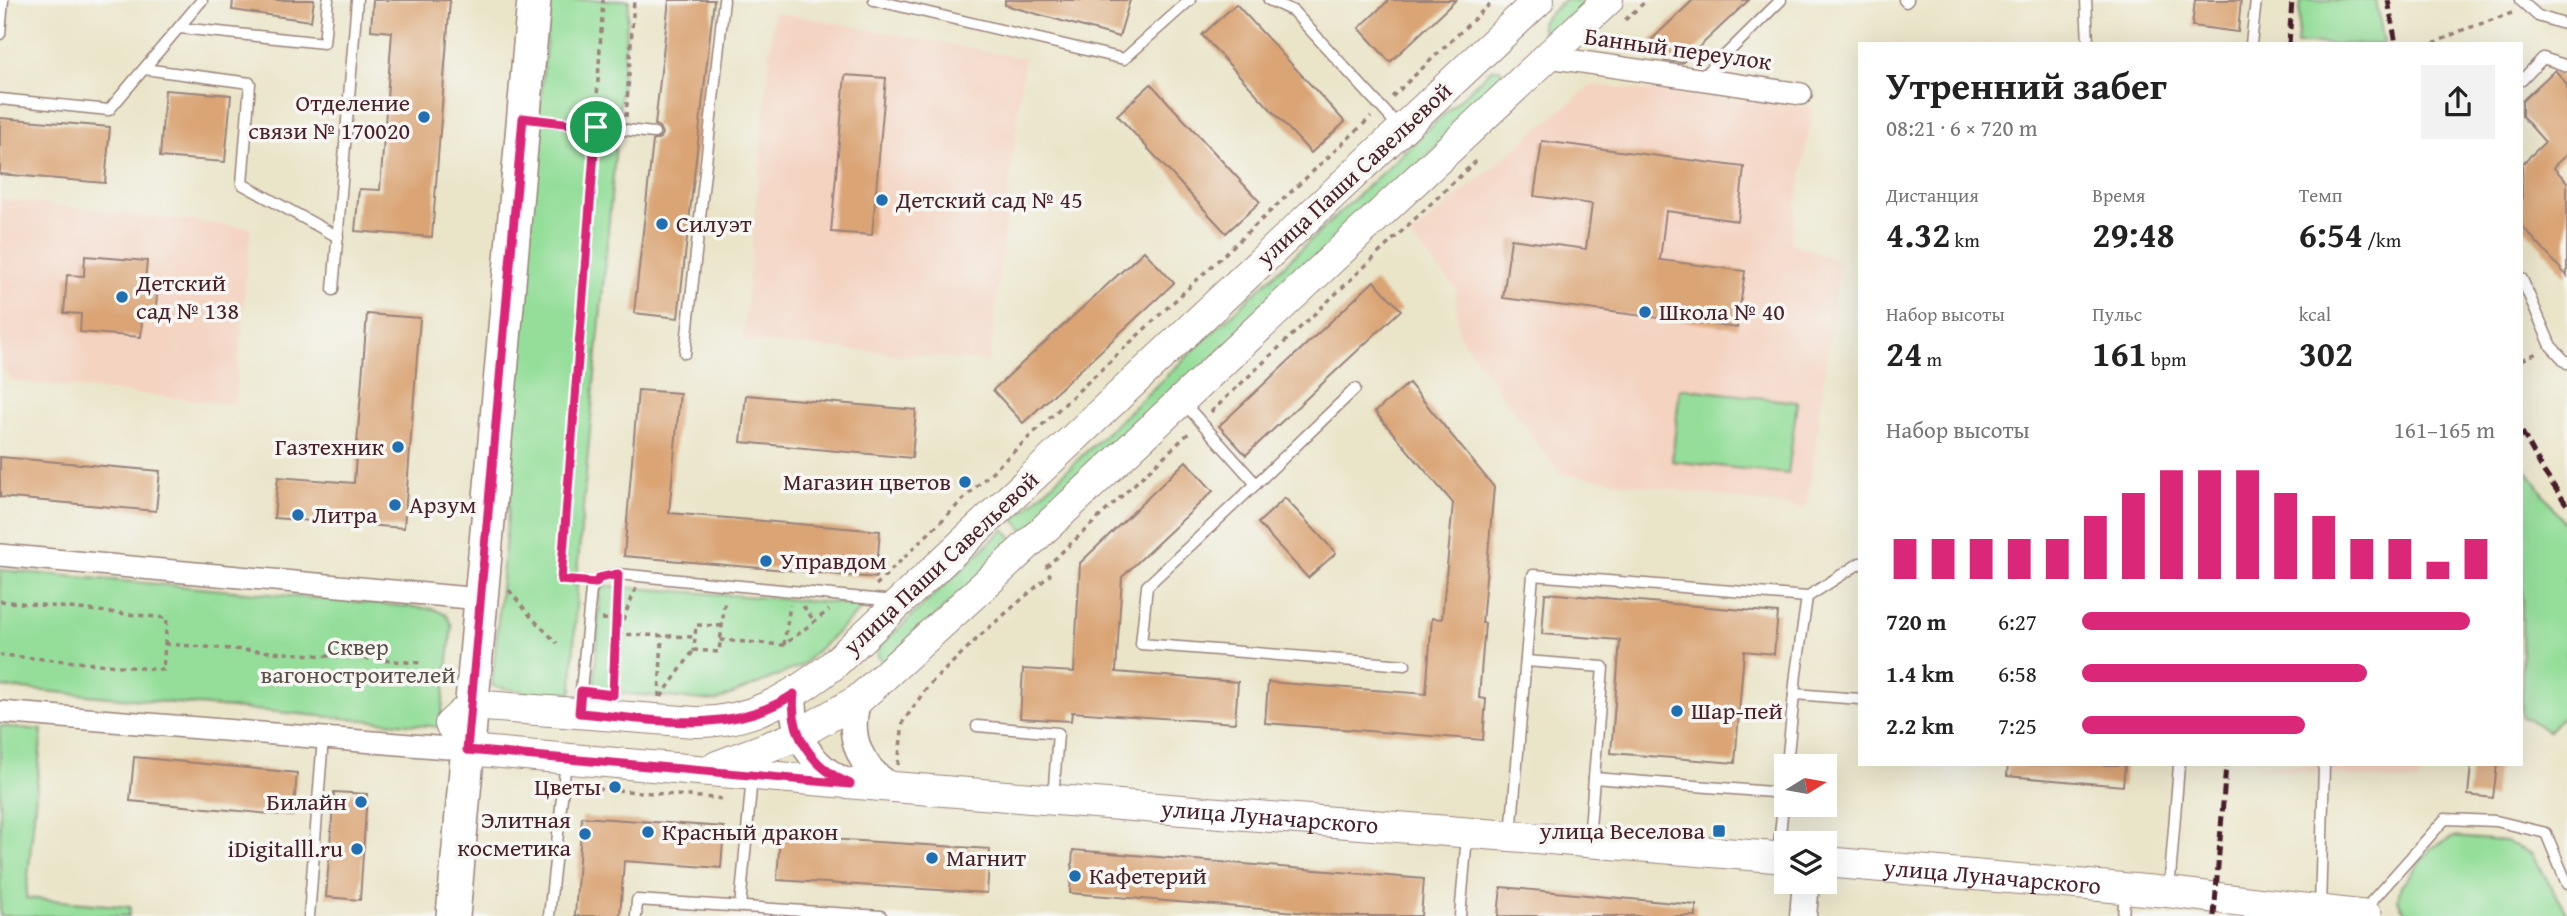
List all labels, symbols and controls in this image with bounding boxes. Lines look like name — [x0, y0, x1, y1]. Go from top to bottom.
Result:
street label: Банный переулок — [1582, 18, 1774, 79]
text: Утренний забег — [1886, 57, 2167, 113]
button: share — [2421, 65, 2495, 139]
street label: улица Паши Савельевой — [1247, 73, 1459, 274]
place label: Отделение связи № 170020 — [248, 85, 410, 148]
pin — [566, 97, 626, 157]
icon: arrive — [577, 108, 615, 146]
marker: Отделение связи № 170020 — [416, 109, 432, 125]
text: 08:21 · 6 × 720 m — [1886, 111, 2038, 144]
text: Дистанция — [1886, 181, 1979, 209]
text: Время — [2092, 181, 2145, 209]
text: Темп — [2299, 181, 2343, 209]
place label: Детский сад № 45 — [895, 182, 1083, 217]
marker: Детский сад № 45 — [874, 192, 890, 208]
place label: Силуэт — [676, 206, 752, 241]
text: 4.32 — [1886, 209, 1950, 260]
text: 29:48 — [2092, 209, 2175, 260]
text: 6:54 — [2299, 209, 2363, 260]
marker: Силуэт — [654, 216, 670, 232]
text: km — [1950, 226, 1980, 254]
text: /km — [2363, 226, 2401, 254]
place label: Детский сад № 138 — [135, 265, 239, 328]
marker: Детский сад № 138 — [114, 289, 130, 305]
place label: Школа № 40 — [1659, 294, 1785, 329]
text: Набор высоты — [1886, 300, 2005, 328]
text: Пульс — [2092, 300, 2142, 328]
text: kcal — [2299, 300, 2331, 328]
marker: Школа № 40 — [1637, 304, 1653, 320]
text: 24 — [1886, 328, 1922, 379]
text: 161 — [2092, 328, 2147, 379]
text: 302 — [2299, 328, 2353, 379]
text: m — [1922, 345, 1942, 373]
text: bpm — [2147, 345, 2187, 373]
text: Набор высоты — [1886, 413, 2030, 446]
text: 161–165 m — [2394, 413, 2495, 446]
place label: Газтехник — [275, 429, 384, 464]
marker: Газтехник — [390, 439, 406, 455]
street label: улица Паши Савельевой — [834, 462, 1046, 663]
place label: Магазин цветов — [783, 464, 951, 499]
marker: Магазин цветов — [957, 474, 973, 490]
place label: Арзум — [409, 487, 476, 522]
place label: Литра — [312, 497, 378, 532]
marker: Арзум — [387, 497, 403, 513]
marker: Литра — [290, 507, 306, 523]
place label: Управдом — [780, 543, 887, 578]
marker: Управдом — [758, 553, 774, 569]
text: 720 m — [1886, 605, 1947, 638]
text: 6:27 — [1998, 605, 2037, 638]
park label: Сквер вагоностроителей — [261, 629, 456, 692]
text: 1.4 km — [1886, 657, 1954, 690]
text: 6:58 — [1998, 657, 2037, 690]
place label: Шар-пей — [1691, 693, 1783, 728]
marker: Шар-пей — [1669, 703, 1685, 719]
text: 2.2 km — [1886, 709, 1954, 742]
text: 7:25 — [1998, 709, 2037, 742]
north arrow — [1774, 754, 1838, 817]
map controls — [1774, 754, 1837, 894]
place label: Цветы — [534, 769, 601, 804]
marker: Цветы — [607, 779, 623, 795]
place label: Билайн — [266, 784, 347, 819]
street label: улица Луначарского — [1159, 790, 1380, 842]
marker: Билайн — [353, 794, 369, 810]
place label: Элитная косметика — [457, 802, 572, 865]
place label: улица Веселова — [1539, 813, 1706, 848]
place label: Красный дракон — [662, 814, 838, 849]
marker: улица Веселова — [1711, 823, 1727, 839]
marker: Красный дракон — [640, 824, 656, 840]
marker: Элитная косметика — [577, 826, 593, 842]
place label: iDigitalll.ru — [228, 831, 343, 866]
button: layers — [1774, 831, 1837, 894]
place label: Магнит — [946, 840, 1027, 875]
marker: iDigitalll.ru — [349, 841, 365, 857]
street label: улица Луначарского — [1881, 849, 2103, 903]
marker: Магнит — [924, 850, 940, 866]
place label: Кафетерий — [1089, 858, 1207, 893]
marker: Кафетерий — [1067, 868, 1083, 884]

